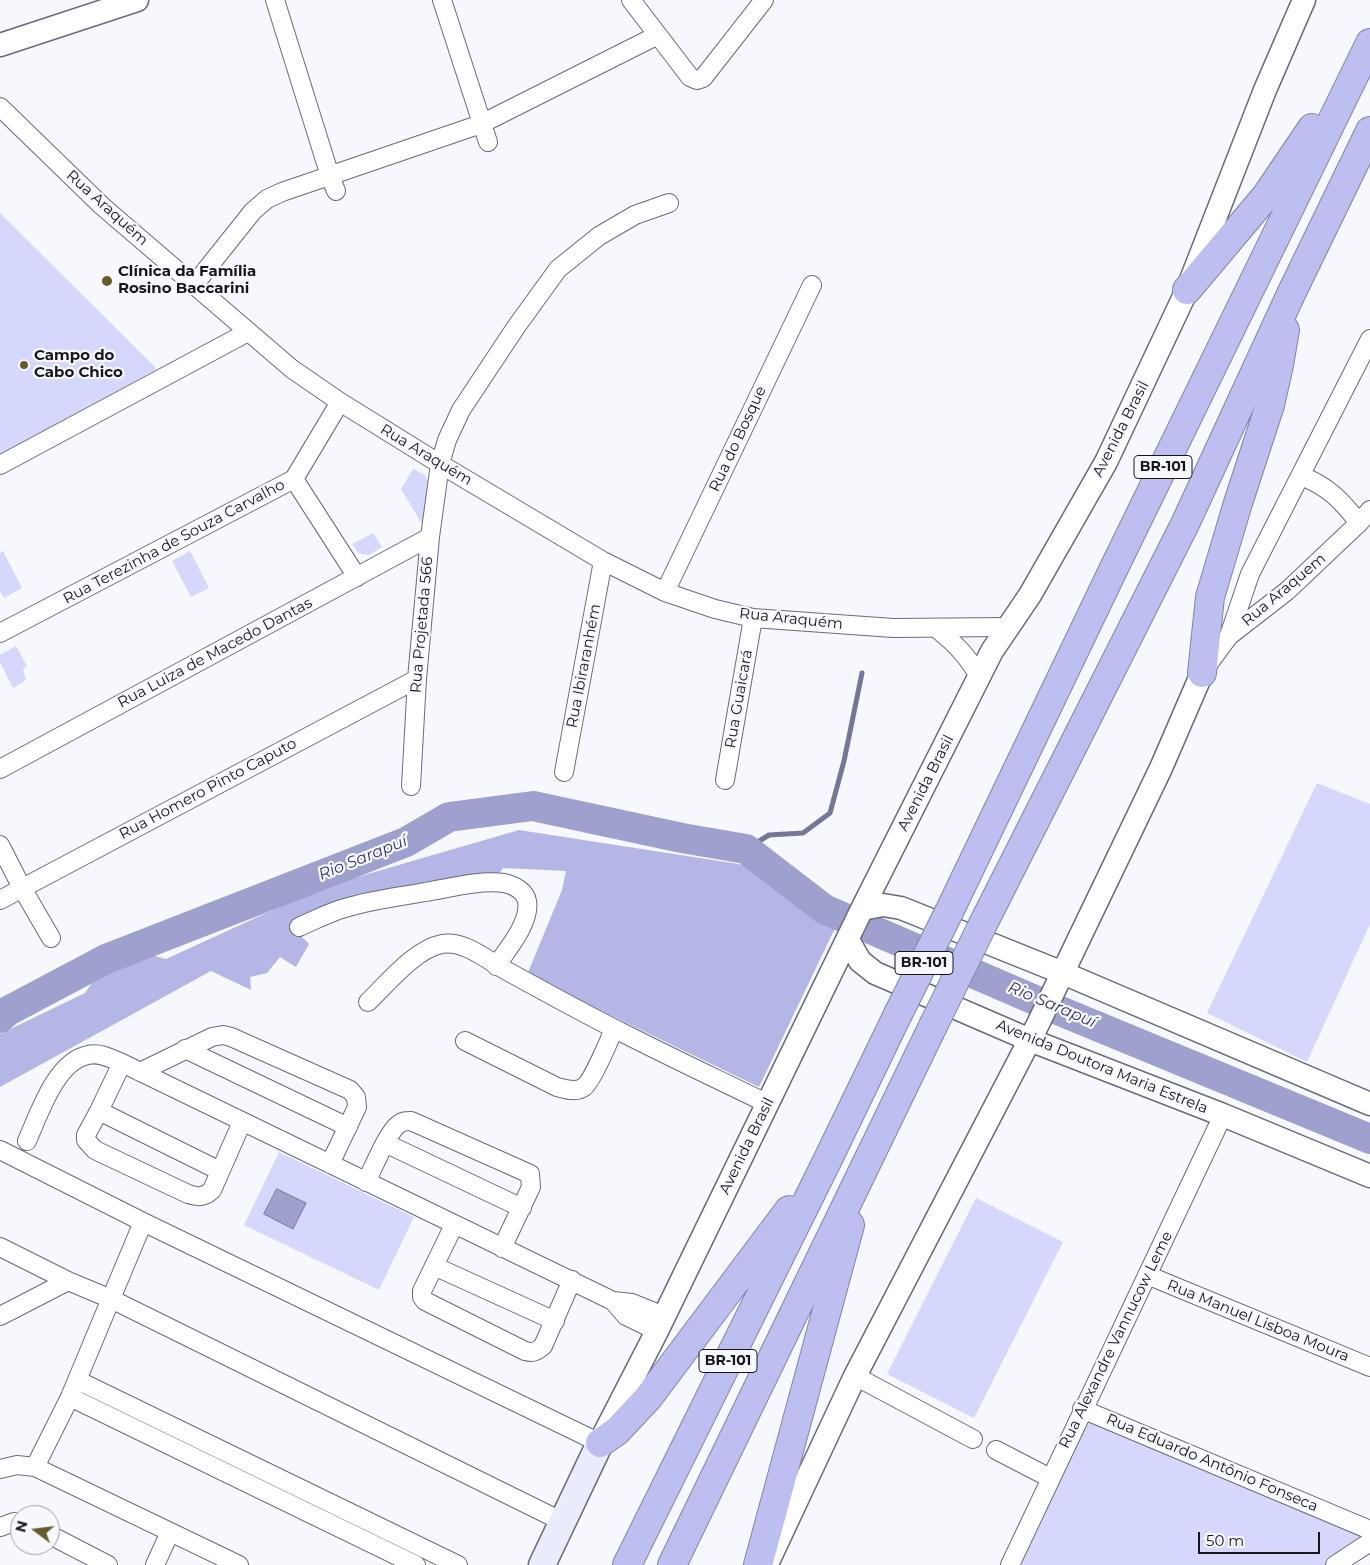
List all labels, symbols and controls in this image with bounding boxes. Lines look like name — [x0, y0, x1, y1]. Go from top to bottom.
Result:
street label: Rua Araquém — [62, 167, 152, 249]
place label: Clínica da Família Rosino Baccarini — [118, 263, 256, 298]
marker: Clínica da Família Rosino Baccarini — [100, 274, 114, 288]
place label: Campo do Cabo Chico — [34, 347, 123, 382]
marker: Campo do Cabo Chico — [18, 359, 30, 371]
street label: Avenida Brasil — [1089, 378, 1153, 480]
street label: Rua do Bosque — [706, 383, 770, 495]
street label: Rua Araquém — [377, 421, 475, 489]
road number: BR-101 — [1134, 456, 1192, 478]
street label: Rua Terezinha de Souza Carvalho — [60, 476, 288, 608]
street label: Rua Araquem — [1238, 550, 1330, 630]
street label: Rua Projetada 566 — [407, 556, 437, 694]
street label: Rua Luiza de Macedo Dantas — [115, 594, 315, 712]
street label: Rua Ibiraranhém — [563, 602, 605, 730]
street label: Rua Araquém — [738, 605, 844, 633]
street label: Rua Guaicará — [721, 648, 757, 750]
street label: Avenida Brasil — [894, 732, 958, 834]
street label: Rua Homero Pinto Caputo — [116, 734, 300, 844]
water label: Rio Sarapuí — [316, 832, 410, 884]
road number: BR-101 — [895, 951, 953, 974]
water label: Rio Sarapuí — [1005, 978, 1099, 1032]
street label: Avenida Doutora Maria Estrela — [994, 1016, 1210, 1118]
street label: Avenida Brasil — [716, 1095, 778, 1197]
street label: Rua Alexandre Vannucow Leme — [1055, 1228, 1177, 1452]
street label: Rua Manuel Lisboa Moura — [1164, 1276, 1352, 1366]
road number: BR-101 — [699, 1350, 757, 1372]
street label: Rua Eduardo Antônio Fonseca — [1103, 1410, 1321, 1516]
north arrow — [10, 1505, 60, 1555]
text: N — [11, 1519, 32, 1534]
scale bar — [1200, 1522, 1322, 1554]
text: 50 m — [1206, 1531, 1244, 1550]

